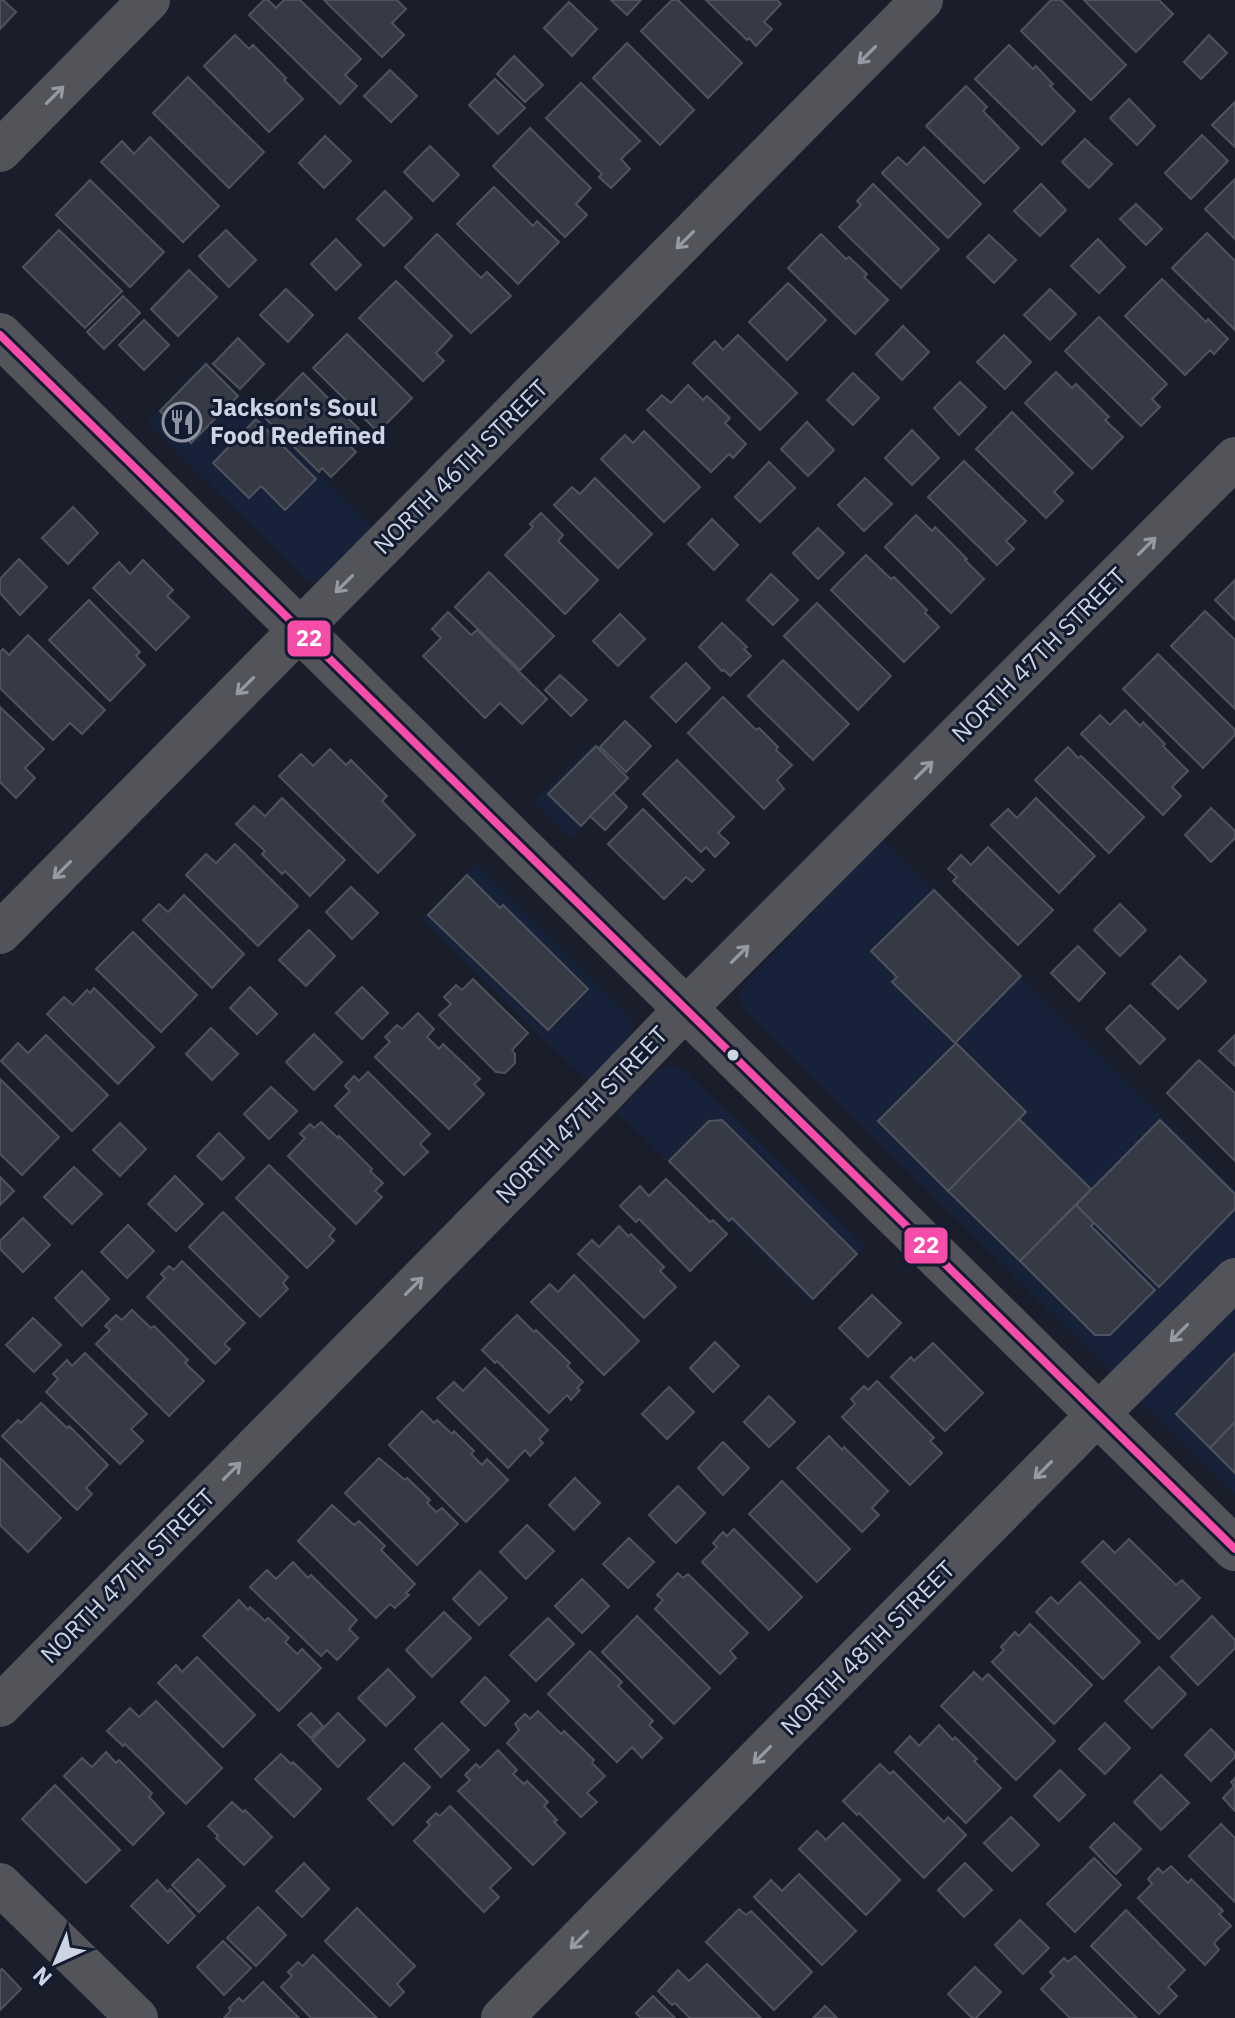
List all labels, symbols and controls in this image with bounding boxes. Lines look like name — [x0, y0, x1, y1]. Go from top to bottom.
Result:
one-way arrow — [857, 46, 877, 65]
one-way arrow — [45, 86, 64, 105]
one-way arrow — [675, 230, 695, 250]
street label: NORTH 46TH STREET — [366, 372, 555, 561]
place label: Jackson's Soul Food Redefined — [210, 391, 386, 451]
restaurant icon: Jackson's Soul Food Redefined — [161, 401, 203, 443]
one-way arrow — [1137, 537, 1156, 556]
street label: NORTH 47TH STREET — [944, 560, 1133, 749]
one-way arrow — [335, 574, 354, 593]
line badge: 22 — [286, 619, 332, 658]
text: 22 — [296, 623, 322, 652]
one-way arrow — [236, 676, 255, 695]
one-way arrow — [914, 761, 933, 780]
one-way arrow — [52, 861, 72, 880]
one-way arrow — [730, 945, 749, 964]
street label: NORTH 47TH STREET — [488, 1019, 674, 1210]
unlabelled marker — [725, 1047, 741, 1063]
line badge: 22 — [903, 1226, 949, 1265]
text: 22 — [913, 1230, 939, 1259]
one-way arrow — [405, 1276, 424, 1296]
one-way arrow — [1169, 1324, 1189, 1343]
one-way arrow — [1034, 1460, 1053, 1479]
one-way arrow — [222, 1462, 241, 1481]
street label: NORTH 47TH STREET — [33, 1481, 222, 1670]
street label: NORTH 48TH STREET — [773, 1553, 962, 1742]
one-way arrow — [753, 1745, 772, 1764]
north arrow — [16, 1922, 96, 2002]
one-way arrow — [569, 1930, 589, 1949]
text: N — [26, 1961, 58, 1993]

